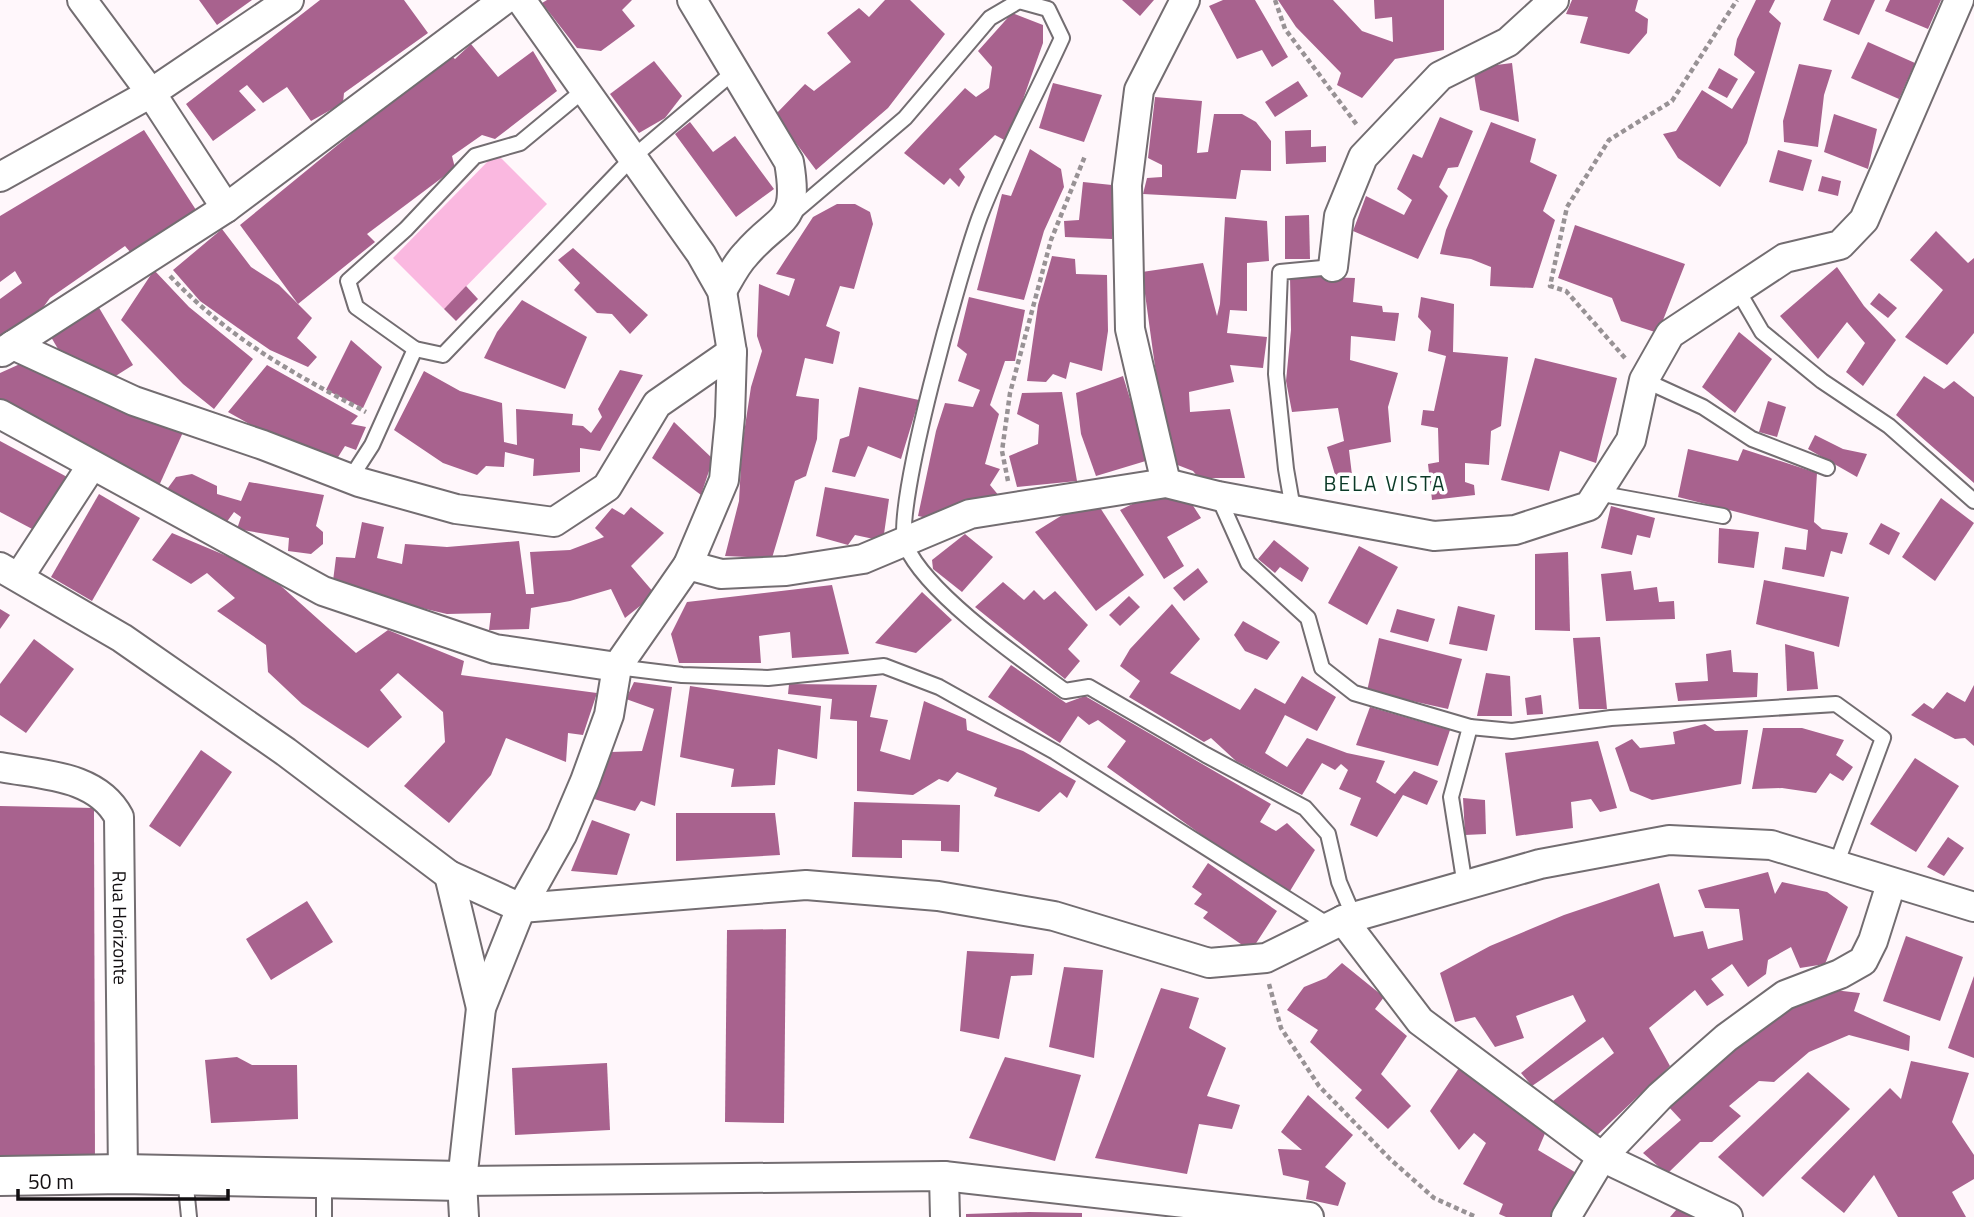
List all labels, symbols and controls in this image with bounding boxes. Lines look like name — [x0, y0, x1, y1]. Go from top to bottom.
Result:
district label: BELA VISTA — [1323, 467, 1447, 499]
street label: Rua Horizonte — [106, 871, 136, 985]
scale bar — [18, 1158, 228, 1202]
text: 50 m — [28, 1165, 74, 1197]

